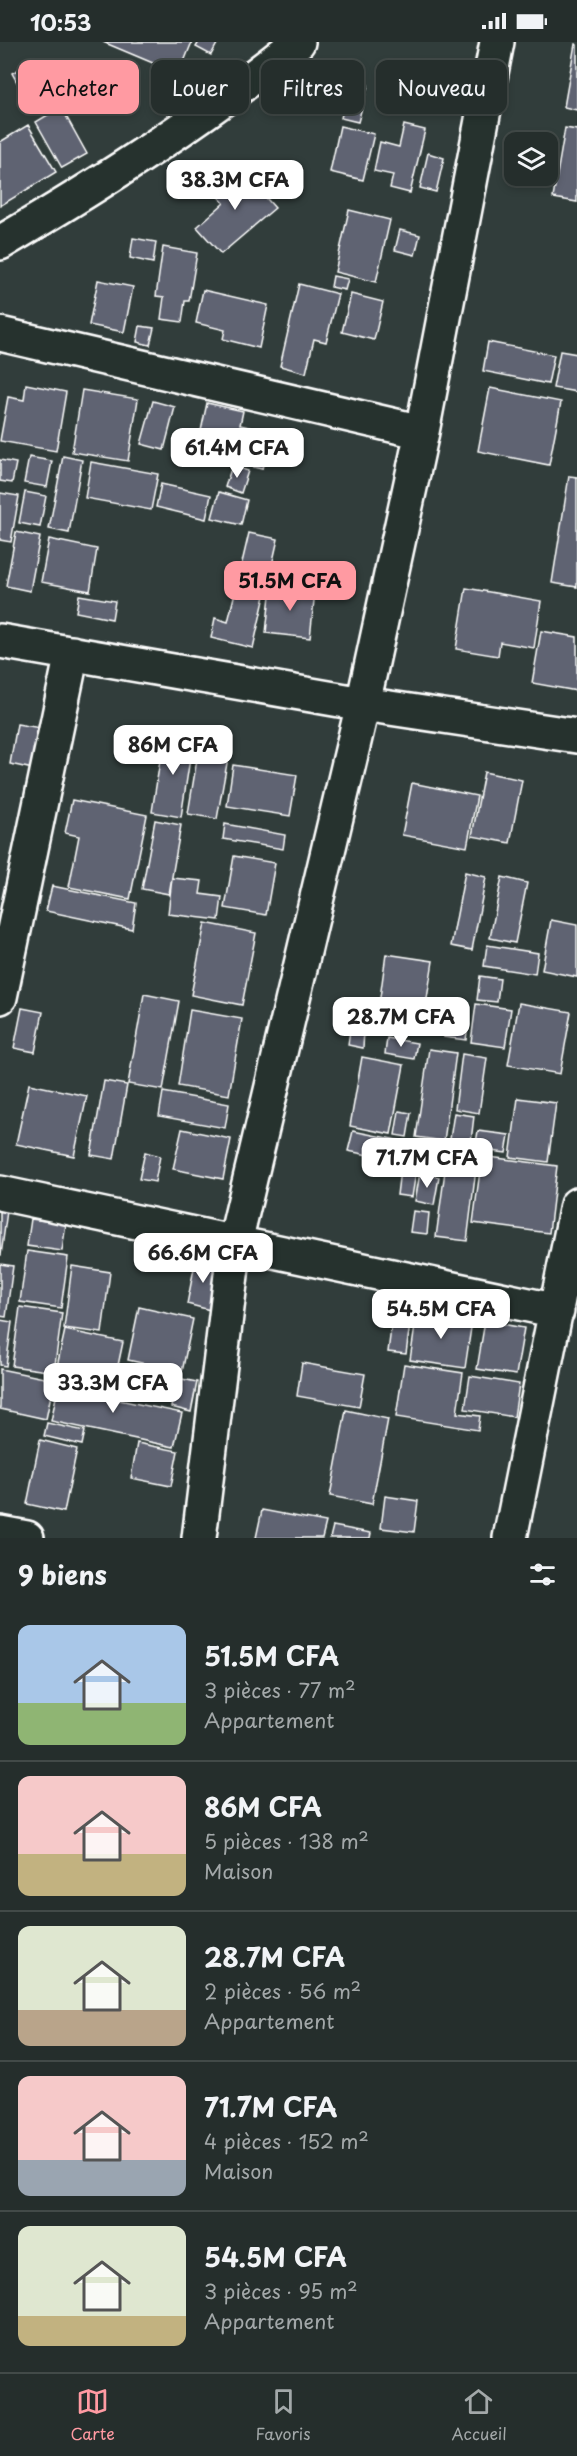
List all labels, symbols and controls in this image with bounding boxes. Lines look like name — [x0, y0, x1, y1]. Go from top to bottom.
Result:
text: 10:53 — [30, 5, 91, 38]
chip: Acheter — [18, 60, 139, 114]
chip: Louer — [151, 60, 249, 114]
chip: Filtres — [261, 60, 364, 114]
chip: Nouveau — [376, 60, 507, 114]
map controls — [504, 132, 558, 186]
button: layers — [504, 132, 558, 186]
pin: 38.3M CFA — [166, 160, 304, 211]
text: 38.3M CFA — [180, 164, 290, 194]
pin: 61.4M CFA — [168, 428, 306, 479]
text: 61.4M CFA — [185, 432, 289, 462]
pin: 51.5M CFA — [221, 561, 359, 612]
text: 51.5M CFA — [238, 565, 342, 595]
pin: 86M CFA — [118, 725, 228, 776]
text: 86M CFA — [128, 729, 218, 759]
pin: 28.7M CFA — [332, 997, 470, 1048]
text: 28.7M CFA — [347, 1001, 455, 1031]
pin: 71.7M CFA — [358, 1138, 496, 1189]
text: 71.7M CFA — [376, 1142, 478, 1172]
pin: 66.6M CFA — [134, 1233, 272, 1284]
text: 66.6M CFA — [148, 1237, 258, 1267]
pin: 54.5M CFA — [372, 1289, 510, 1340]
text: 54.5M CFA — [386, 1293, 496, 1323]
pin: 33.3M CFA — [44, 1363, 182, 1414]
text: 33.3M CFA — [58, 1367, 168, 1397]
text: 9 biens — [18, 1555, 107, 1594]
icon: filters — [526, 1558, 559, 1591]
text: 51.5M CFA — [204, 1636, 339, 1675]
icon: home — [66, 1649, 138, 1721]
text: 3 pièces · 77 m² — [204, 1675, 356, 1705]
text: Appartement — [204, 1705, 334, 1735]
text: 86M CFA — [204, 1787, 322, 1826]
icon: home — [66, 1800, 138, 1872]
text: 5 pièces · 138 m² — [204, 1826, 369, 1856]
text: Maison — [204, 1856, 273, 1886]
text: 28.7M CFA — [204, 1937, 345, 1976]
icon: home — [66, 1950, 138, 2022]
text: 2 pièces · 56 m² — [204, 1976, 361, 2006]
text: Appartement — [204, 2006, 334, 2036]
text: 71.7M CFA — [204, 2087, 338, 2126]
icon: home — [66, 2100, 138, 2172]
text: 4 pièces · 152 m² — [204, 2126, 369, 2156]
text: Maison — [204, 2156, 273, 2186]
text: 54.5M CFA — [204, 2237, 347, 2276]
icon: home — [66, 2250, 138, 2322]
text: 3 pièces · 95 m² — [204, 2276, 358, 2306]
text: Appartement — [204, 2306, 334, 2336]
tab: Carte — [70, 2385, 115, 2445]
tab: Favoris — [256, 2385, 311, 2445]
tab: Accueil — [451, 2385, 507, 2445]

